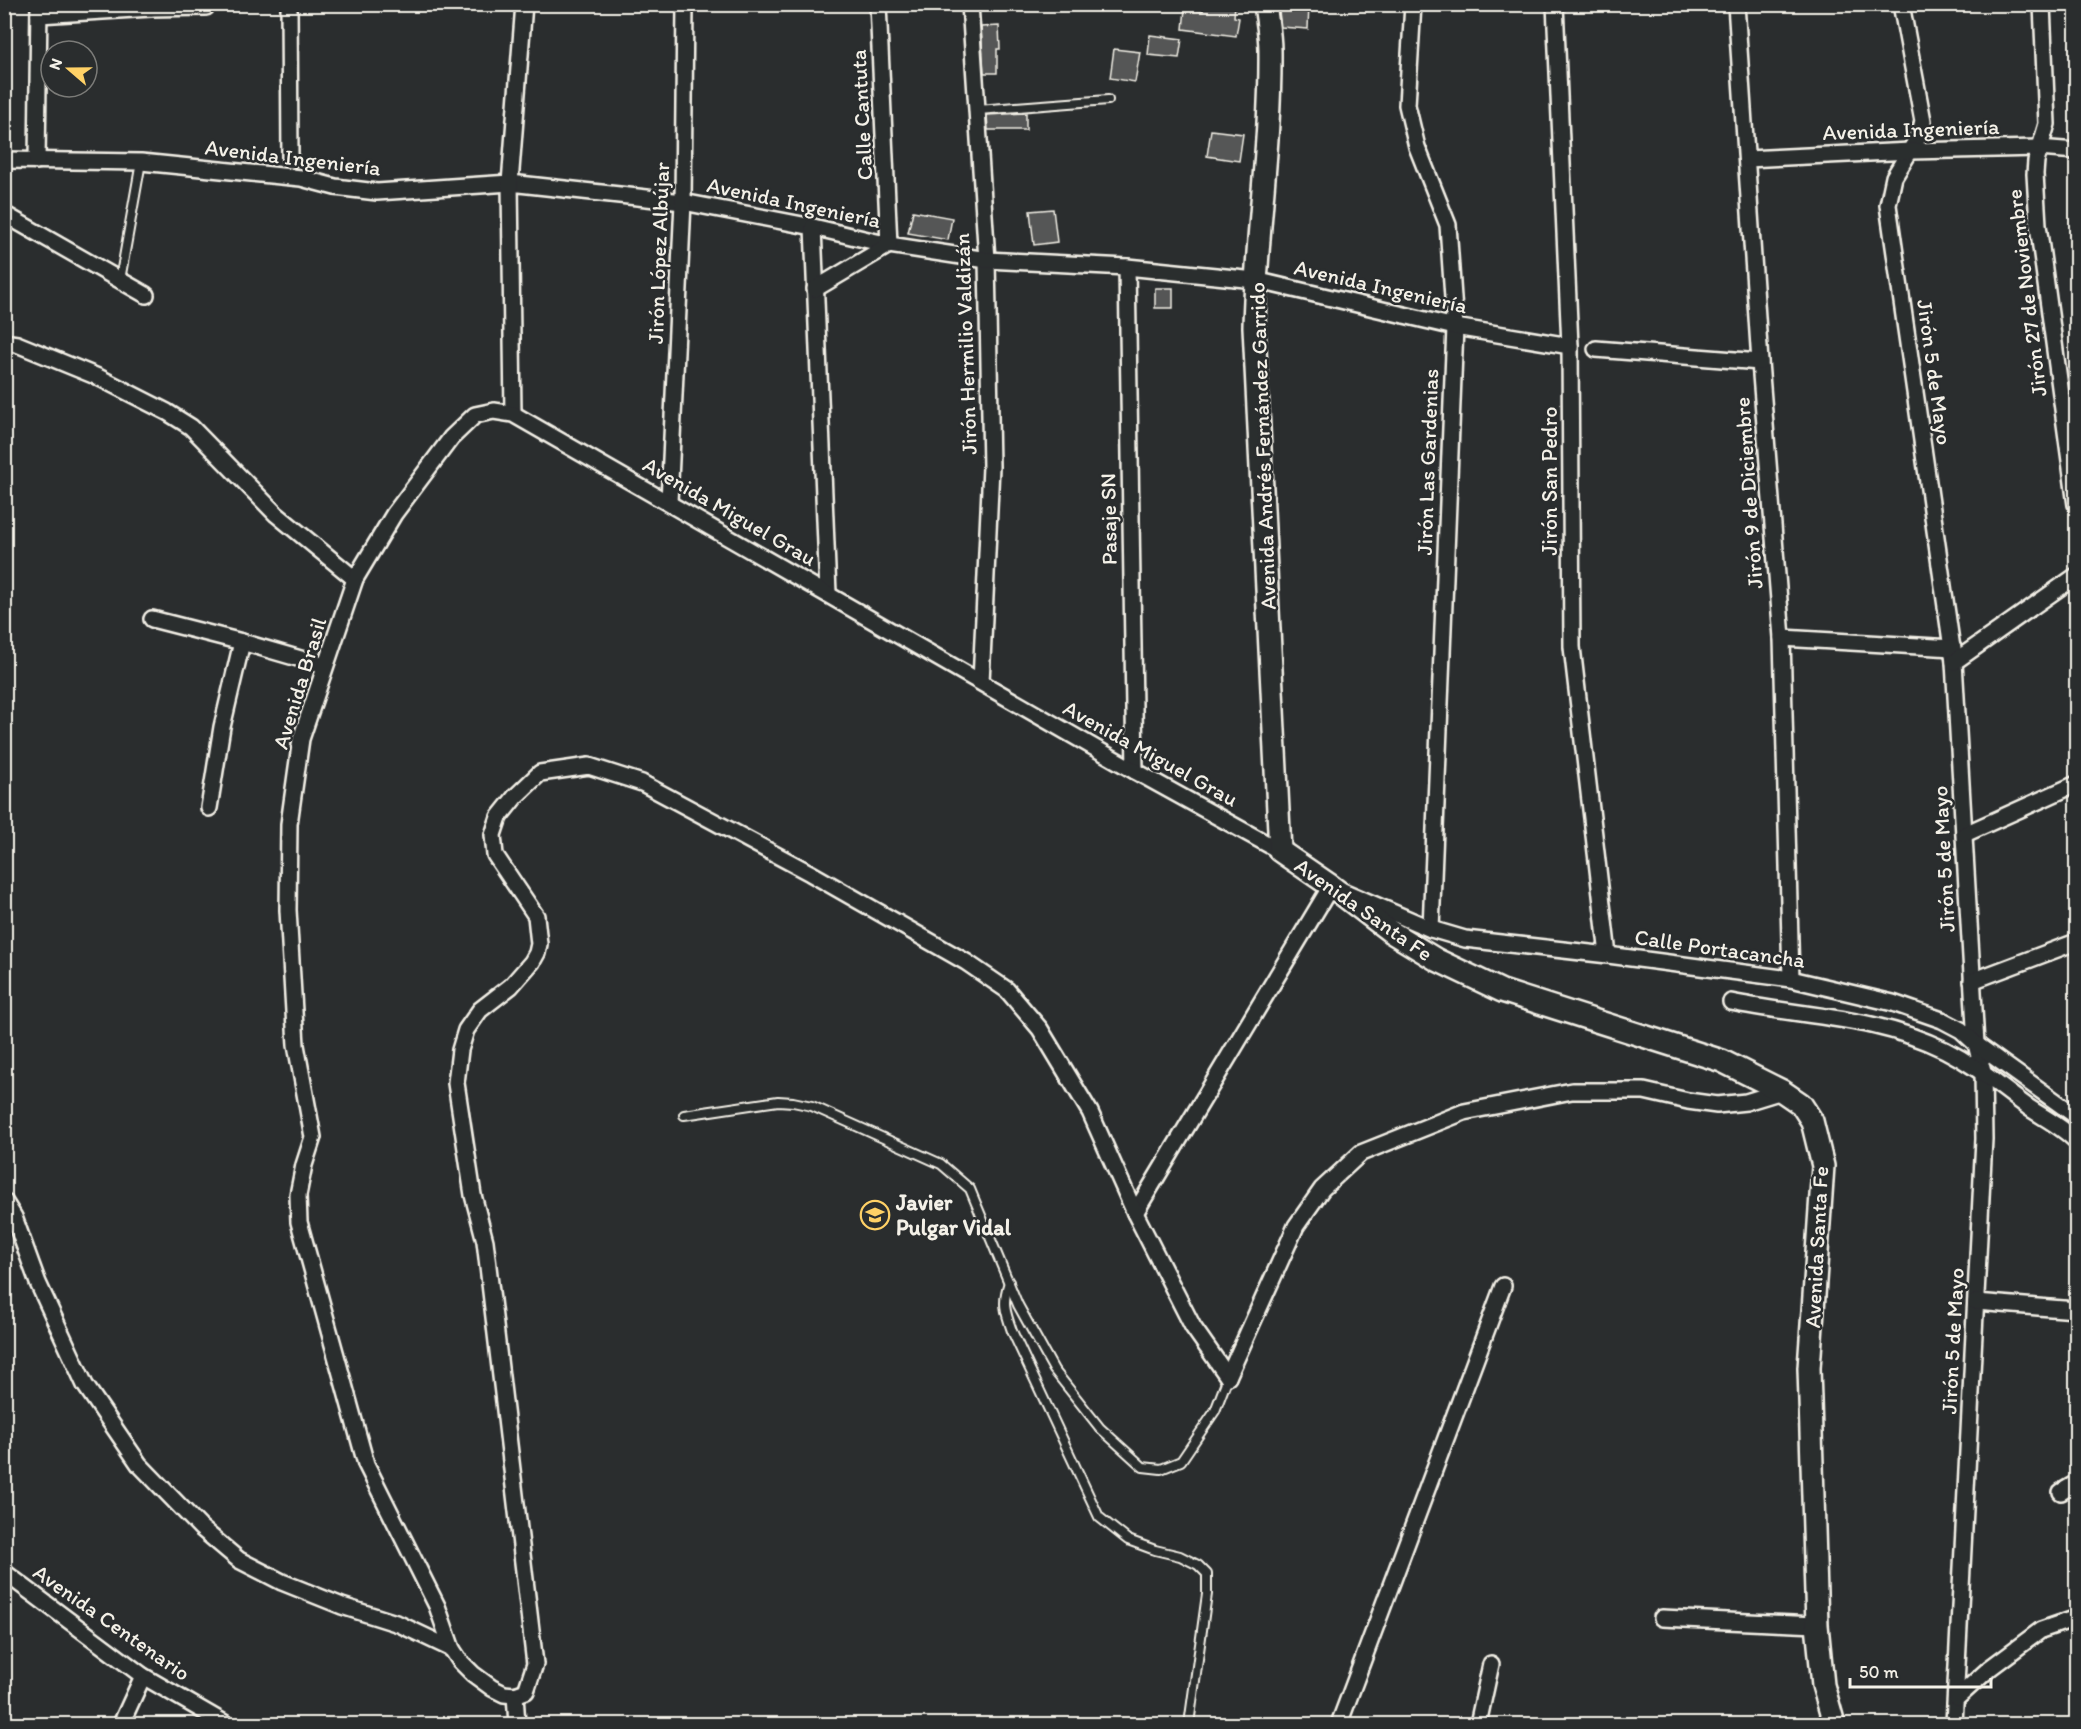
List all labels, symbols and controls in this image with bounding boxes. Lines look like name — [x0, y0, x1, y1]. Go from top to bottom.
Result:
north arrow — [39, 39, 99, 99]
street label: Calle Cantuta — [845, 49, 878, 181]
text: N — [45, 56, 66, 72]
street label: Avenida Ingeniería — [1822, 113, 2000, 146]
street label: Avenida Ingeniería — [203, 133, 383, 182]
street label: Jirón López Albújar — [642, 161, 675, 344]
street label: Avenida Ingeniería — [705, 171, 884, 234]
street label: Jirón 27 de Noviembre — [2000, 188, 2053, 398]
street label: Jirón Hermilio Valdizán — [948, 232, 983, 455]
street label: Avenida Ingeniería — [1292, 253, 1471, 320]
street label: Avenida Andrés Fernández Garrido — [1243, 282, 1282, 610]
street label: Jirón 5 de Mayo — [1911, 298, 1958, 447]
street label: Jirón Las Gardenias — [1411, 368, 1444, 556]
street label: Jirón 9 de Diciembre — [1728, 396, 1769, 590]
street label: Jirón San Pedro — [1536, 407, 1563, 555]
street label: Avenida Miguel Grau — [638, 451, 821, 572]
street label: Pasaje SN — [1094, 473, 1123, 565]
street label: Avenida Brasil — [267, 614, 332, 752]
street label: Avenida Miguel Grau — [1059, 694, 1243, 813]
street label: Jirón 5 de Mayo — [1926, 785, 1961, 933]
street label: Avenida Santa Fe — [1289, 852, 1438, 967]
street label: Calle Portacancha — [1633, 923, 1808, 974]
street label: Avenida Santa Fe — [1799, 1165, 1834, 1329]
place label: Javier Pulgar Vidal — [895, 1189, 1012, 1241]
school or university icon: Javier Pulgar Vidal — [859, 1199, 891, 1231]
street label: Jirón 5 de Mayo — [1935, 1267, 1970, 1415]
street label: Avenida Centenario — [28, 1558, 195, 1687]
scale bar — [1850, 1651, 1991, 1689]
text: 50 m — [1859, 1661, 1899, 1683]

